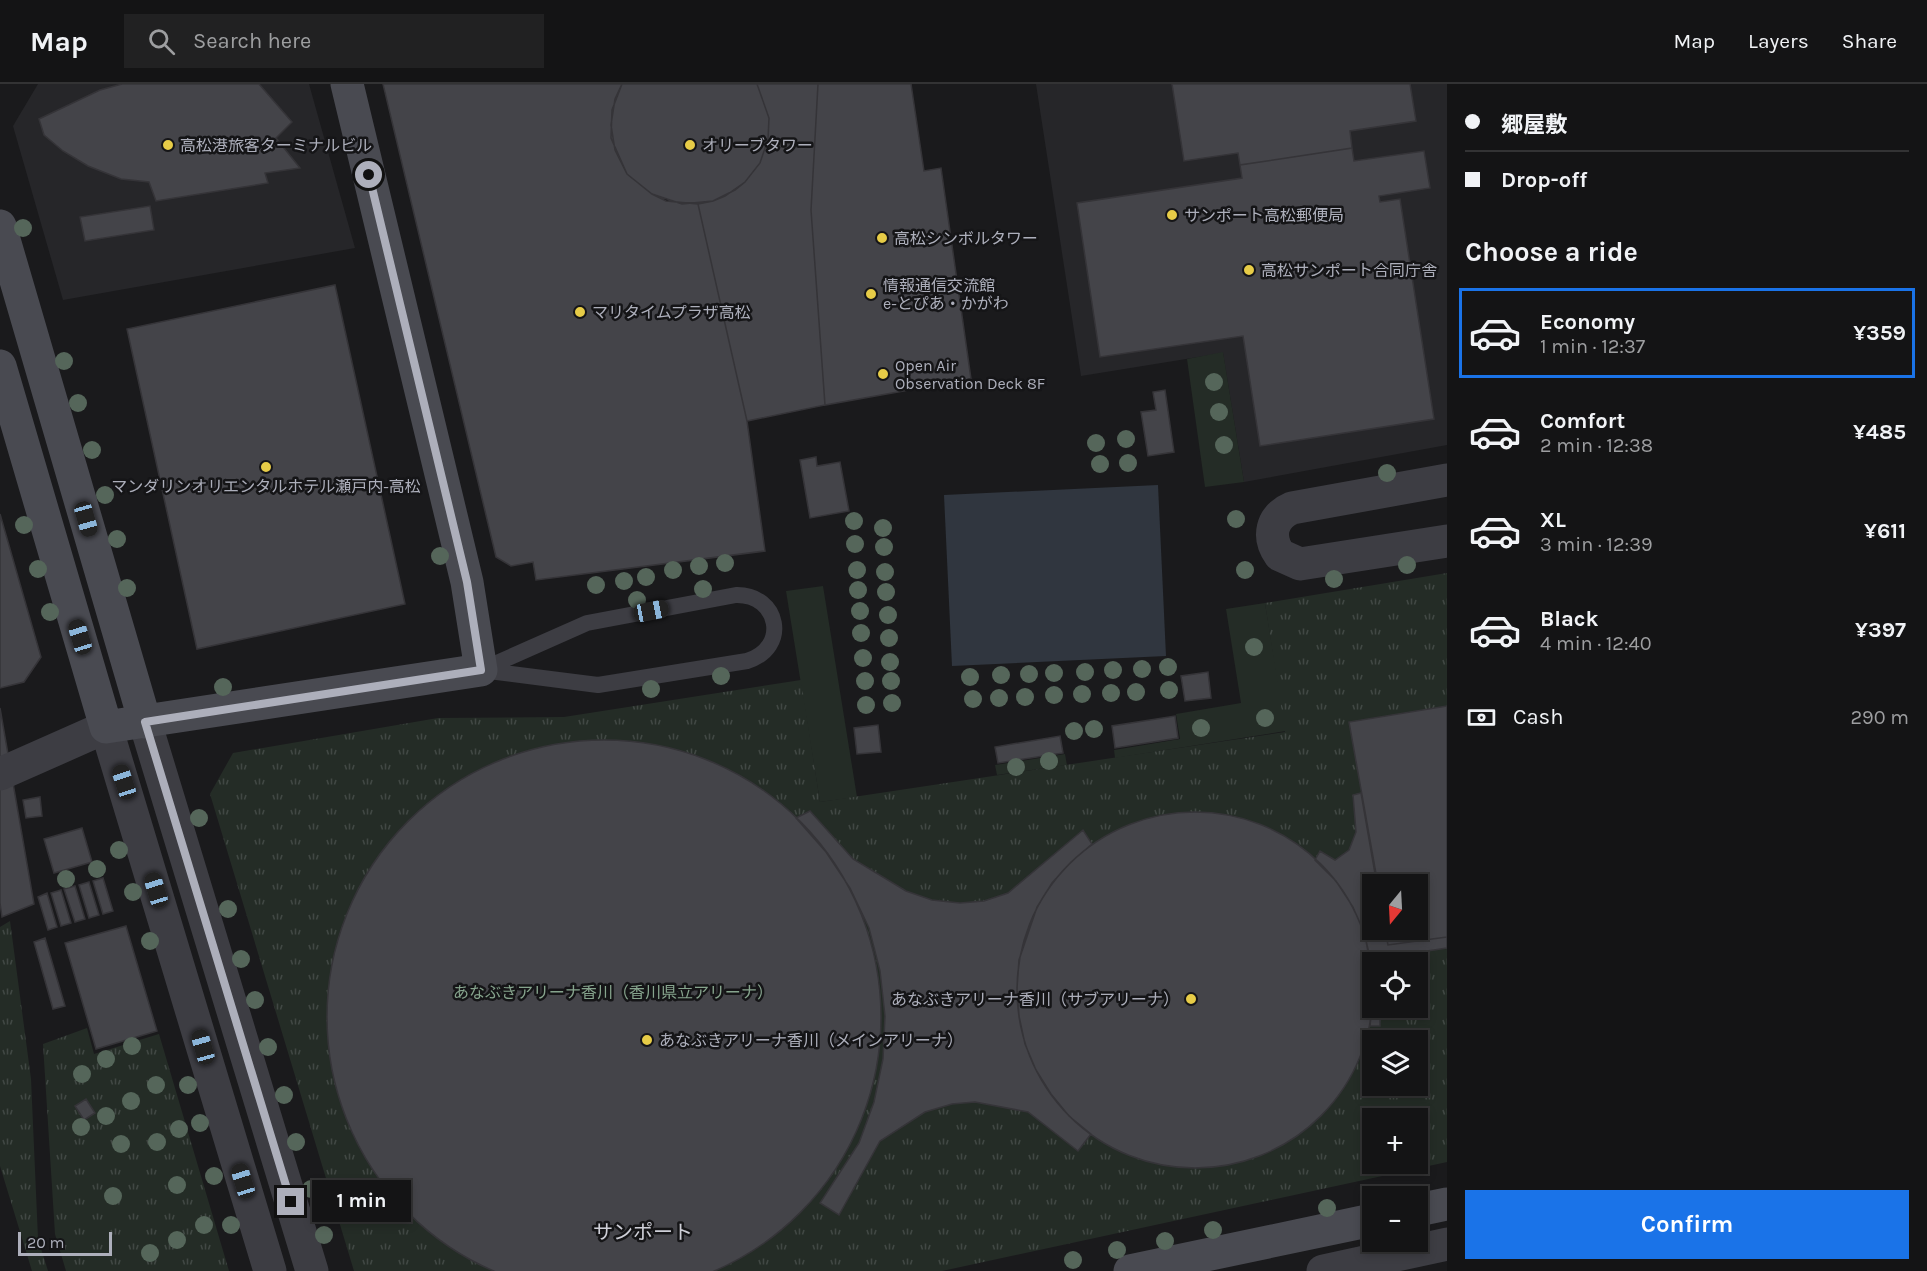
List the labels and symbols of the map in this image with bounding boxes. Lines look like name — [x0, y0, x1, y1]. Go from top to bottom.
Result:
place label: 高松港旅客ターミナルビル — [180, 136, 372, 155]
place label: オリーブタワー — [702, 136, 813, 155]
marker: 高松港旅客ターミナルビル — [161, 138, 175, 152]
marker: オリーブタワー — [683, 138, 697, 152]
route start — [355, 161, 382, 188]
place label: サンポート高松郵便局 — [1184, 206, 1344, 225]
marker: サンポート高松郵便局 — [1165, 208, 1179, 222]
place label: 高松シンボルタワー — [894, 229, 1038, 248]
marker: 高松シンボルタワー — [875, 231, 889, 245]
place label: 高松サンポート合同庁舎 — [1261, 261, 1437, 280]
marker: 高松サンポート合同庁舎 — [1242, 263, 1256, 277]
place label: 情報通信交流館 e-とぴあ・かがわ — [883, 276, 1009, 313]
marker: 情報通信交流館 e-とぴあ・かがわ — [864, 287, 878, 301]
place label: マリタイムプラザ高松 — [592, 303, 751, 322]
marker: マリタイムプラザ高松 — [573, 305, 587, 319]
place label: Open Air Observation Deck 8F — [895, 356, 1045, 393]
marker: Open Air Observation Deck 8F — [876, 367, 890, 381]
marker: マンダリンオリエンタルホテル瀬戸内-高松 — [259, 460, 273, 474]
place label: マンダリンオリエンタルホテル瀬戸内-高松 — [111, 477, 421, 496]
car — [72, 499, 100, 539]
car — [632, 599, 670, 623]
car — [66, 617, 94, 657]
car — [110, 762, 138, 802]
car — [142, 870, 170, 910]
north arrow — [1362, 874, 1428, 940]
park label: あなぶきアリーナ香川（香川県立アリーナ） — [453, 983, 773, 1002]
place label: あなぶきアリーナ香川（サブアリーナ） — [891, 990, 1179, 1009]
marker: あなぶきアリーナ香川（サブアリーナ） — [1184, 992, 1198, 1006]
car — [189, 1027, 217, 1067]
place label: あなぶきアリーナ香川（メインアリーナ） — [659, 1031, 963, 1050]
marker: あなぶきアリーナ香川（メインアリーナ） — [640, 1033, 654, 1047]
car — [229, 1161, 257, 1201]
callout: 1 min — [312, 1181, 411, 1223]
route end — [277, 1188, 304, 1215]
district label: サンポート — [593, 1221, 693, 1244]
scale bar — [18, 1229, 112, 1256]

